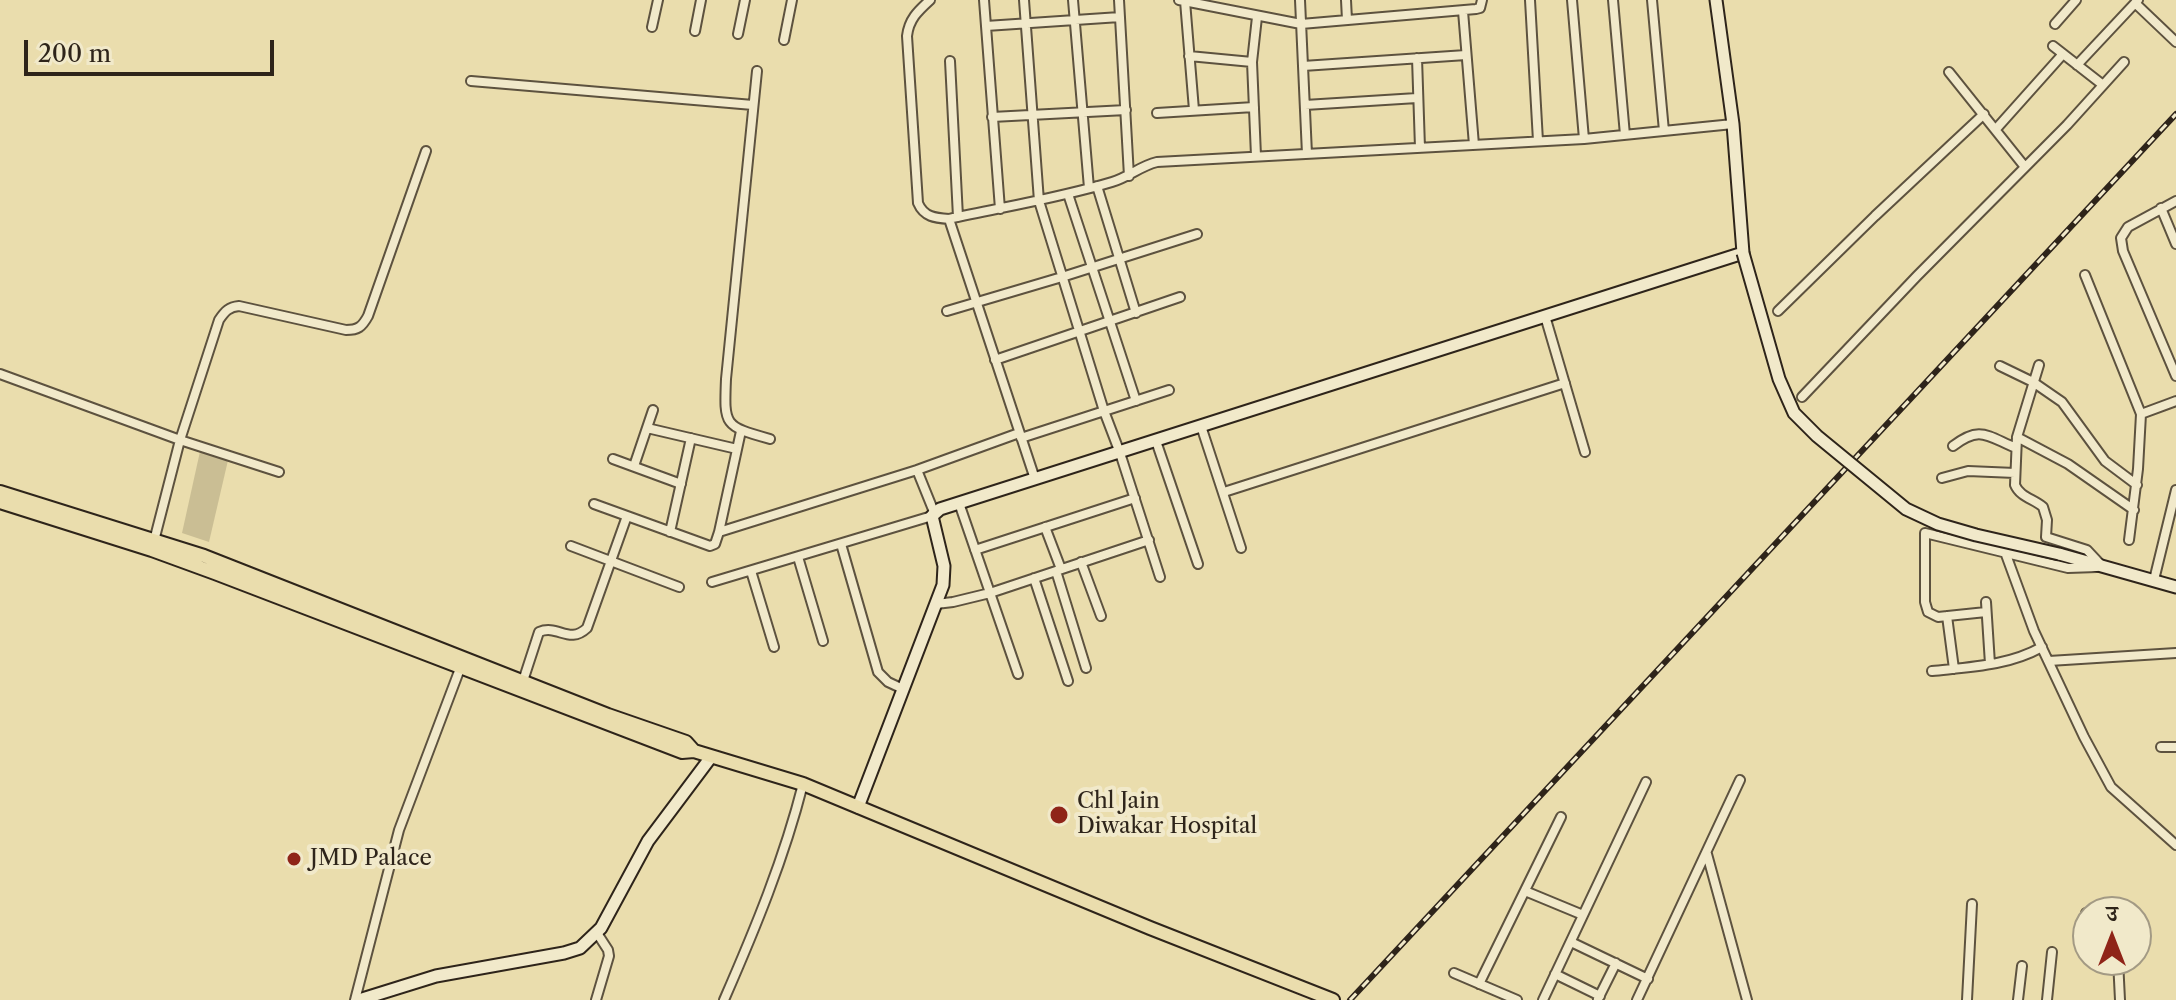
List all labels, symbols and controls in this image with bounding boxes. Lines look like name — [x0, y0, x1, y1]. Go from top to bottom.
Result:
scale bar — [28, 24, 278, 74]
text: 200 m — [38, 39, 111, 68]
place label: Chl Jain Diwakar Hospital — [1077, 789, 1257, 840]
marker: Chl Jain Diwakar Hospital — [1048, 804, 1070, 826]
place label: JMD Palace — [310, 846, 432, 872]
marker: JMD Palace — [285, 850, 303, 868]
north arrow — [2072, 896, 2152, 976]
text: उ — [2106, 900, 2118, 927]

